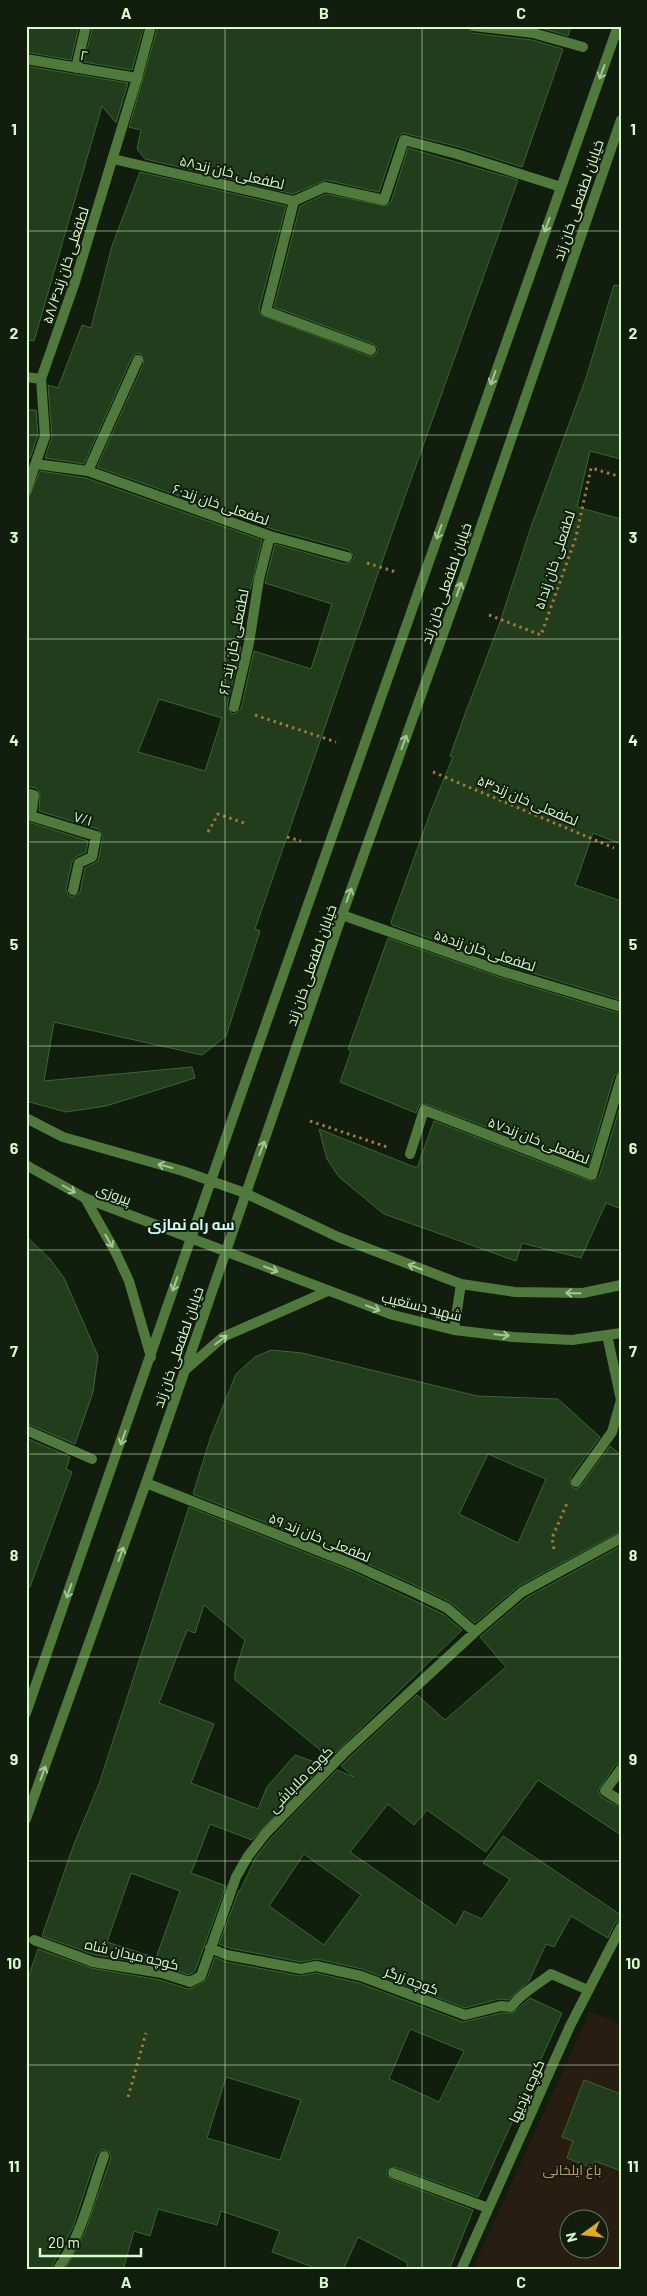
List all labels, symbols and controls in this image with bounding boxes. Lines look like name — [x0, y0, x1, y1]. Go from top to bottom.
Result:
text: A — [121, 3, 132, 22]
text: B — [319, 3, 329, 22]
text: C — [516, 3, 526, 22]
street label: ۲ — [79, 46, 89, 64]
one-way arrow — [597, 64, 606, 79]
text: 1 — [11, 119, 17, 138]
text: 1 — [630, 119, 636, 138]
street label: خیابان لطفعلی خان زند — [549, 137, 607, 263]
street label: لطفعلی خان زند۵۸ — [178, 152, 286, 192]
street label: لطفعلی خان زند۵۸/۴ — [38, 204, 92, 326]
one-way arrow — [542, 217, 551, 232]
text: 2 — [10, 323, 19, 342]
text: 2 — [629, 323, 638, 342]
one-way arrow — [488, 370, 497, 386]
street label: لطفعلی خان زند۶۰ — [171, 480, 271, 528]
street label: لطفعلی خان زند۵۱ — [530, 509, 578, 611]
street label: خیابان لطفعلی خان زند — [417, 520, 475, 646]
one-way arrow — [434, 524, 443, 539]
text: 3 — [10, 527, 18, 546]
text: 3 — [629, 527, 637, 546]
one-way arrow — [455, 582, 464, 597]
street label: لطفعلی خان زند ۶۲ — [214, 588, 252, 696]
text: 4 — [9, 730, 19, 749]
text: 4 — [628, 730, 638, 749]
one-way arrow — [400, 735, 409, 750]
street label: لطفعلی خان زند۵۳ — [475, 771, 581, 829]
street label: ۷/۱ — [72, 807, 94, 829]
one-way arrow — [345, 888, 354, 903]
street label: خیابان لطفعلی خان زند — [282, 902, 340, 1028]
street label: لطفعلی خان زند۵۵ — [432, 926, 538, 974]
text: 5 — [10, 934, 19, 953]
text: 5 — [629, 934, 638, 953]
street label: لطفعلی خان زند۵۷ — [486, 1113, 592, 1167]
text: 6 — [10, 1138, 19, 1157]
text: 6 — [629, 1138, 638, 1157]
one-way arrow — [258, 1141, 267, 1156]
one-way arrow — [157, 1160, 173, 1170]
street label: پیروزی — [94, 1180, 134, 1210]
one-way arrow — [61, 1185, 75, 1195]
district label: سه راه نمازی — [147, 1215, 235, 1234]
one-way arrow — [104, 1233, 114, 1248]
one-way arrow — [408, 1262, 424, 1271]
one-way arrow — [263, 1265, 278, 1274]
one-way arrow — [170, 1276, 180, 1292]
street label: خیابان لطفعلی خان زند — [149, 1284, 207, 1410]
street label: شهید دستغیب — [380, 1288, 464, 1324]
one-way arrow — [565, 1288, 582, 1298]
one-way arrow — [365, 1304, 381, 1313]
one-way arrow — [494, 1330, 510, 1340]
one-way arrow — [214, 1335, 228, 1345]
text: 7 — [10, 1341, 18, 1360]
text: 7 — [629, 1341, 637, 1360]
one-way arrow — [118, 1430, 127, 1445]
street label: لطفعلی خان زند ۵۹ — [267, 1509, 373, 1565]
text: 8 — [10, 1545, 19, 1564]
text: 8 — [629, 1545, 638, 1564]
one-way arrow — [117, 1547, 126, 1562]
one-way arrow — [64, 1583, 73, 1598]
street label: کوچه ملاباشی — [264, 1742, 337, 1817]
text: 9 — [10, 1749, 18, 1768]
text: 9 — [629, 1749, 637, 1768]
one-way arrow — [39, 1766, 48, 1781]
street label: کوچه میدان شاه — [83, 1935, 181, 1975]
text: 10 — [7, 1953, 21, 1972]
text: 10 — [626, 1953, 640, 1972]
street label: کوچه زرگر — [381, 1962, 441, 2000]
street label: کوچه یزدیها — [505, 2057, 549, 2126]
text: 11 — [8, 2156, 20, 2175]
text: 11 — [627, 2156, 639, 2175]
park label: باغ ایلخانی — [543, 2161, 601, 2179]
north arrow — [560, 2208, 610, 2258]
scale bar — [40, 2226, 141, 2258]
text: N — [562, 2231, 580, 2244]
text: 20 m — [48, 2233, 80, 2251]
text: A — [121, 2272, 132, 2291]
text: B — [319, 2272, 329, 2291]
text: C — [516, 2272, 526, 2291]

